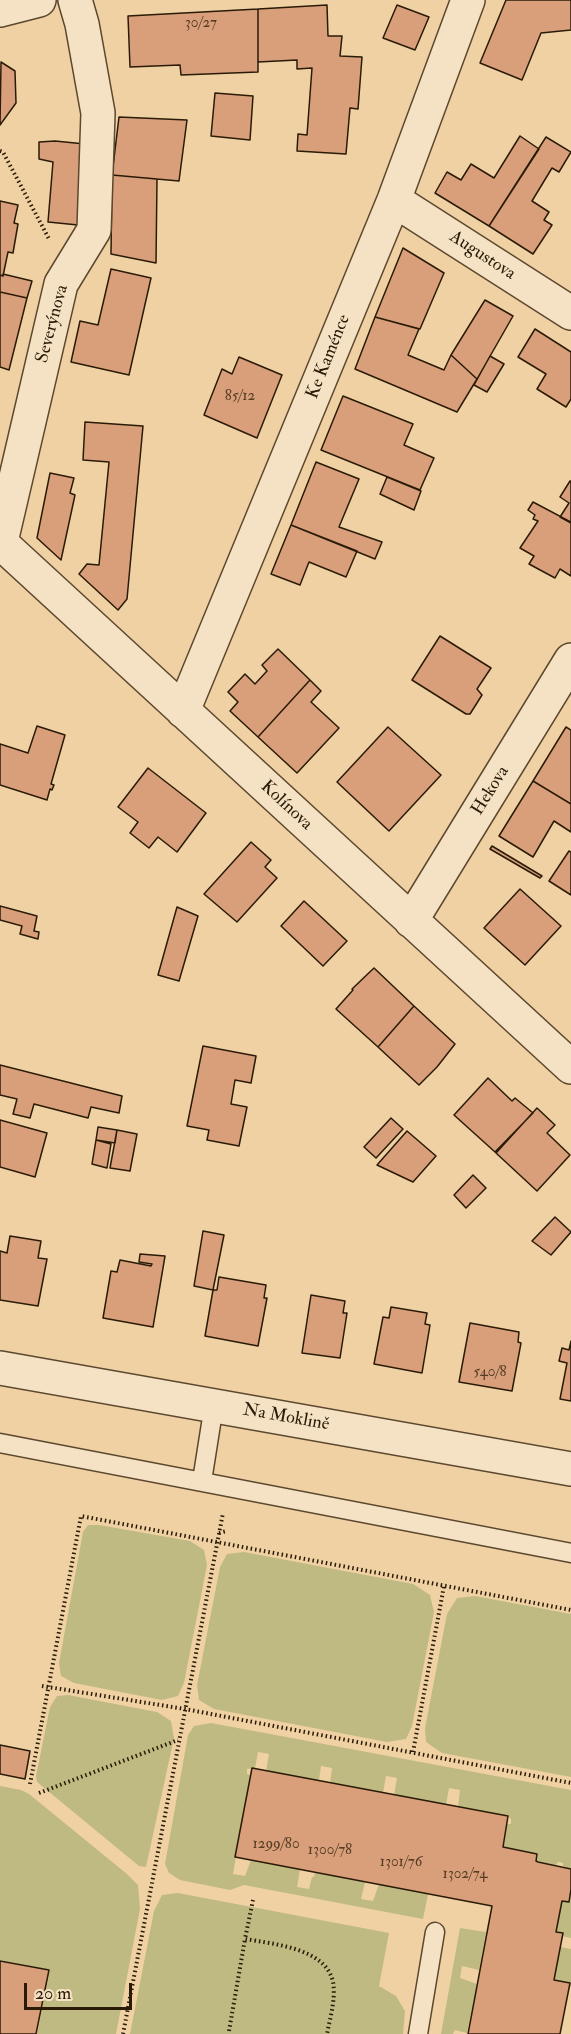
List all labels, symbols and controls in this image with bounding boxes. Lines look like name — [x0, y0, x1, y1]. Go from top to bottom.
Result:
house number: 30/27 — [185, 15, 217, 33]
street label: Augustova — [445, 227, 519, 285]
street label: Severýnova — [32, 283, 74, 365]
street label: Ke Kaménce — [302, 312, 356, 402]
house number: 85/12 — [225, 388, 255, 406]
street label: Hekova — [468, 762, 514, 820]
street label: Kolínova — [256, 777, 316, 835]
house number: 540/8 — [473, 1364, 507, 1382]
street label: Na Moklině — [241, 1400, 331, 1436]
house number: 1299/80 — [252, 1836, 300, 1854]
house number: 1300/78 — [308, 1842, 352, 1860]
house number: 1301/76 — [380, 1854, 422, 1872]
house number: 1302/74 — [443, 1866, 487, 1884]
scale bar — [27, 1971, 135, 2009]
text: 20 m — [35, 1982, 71, 2005]

